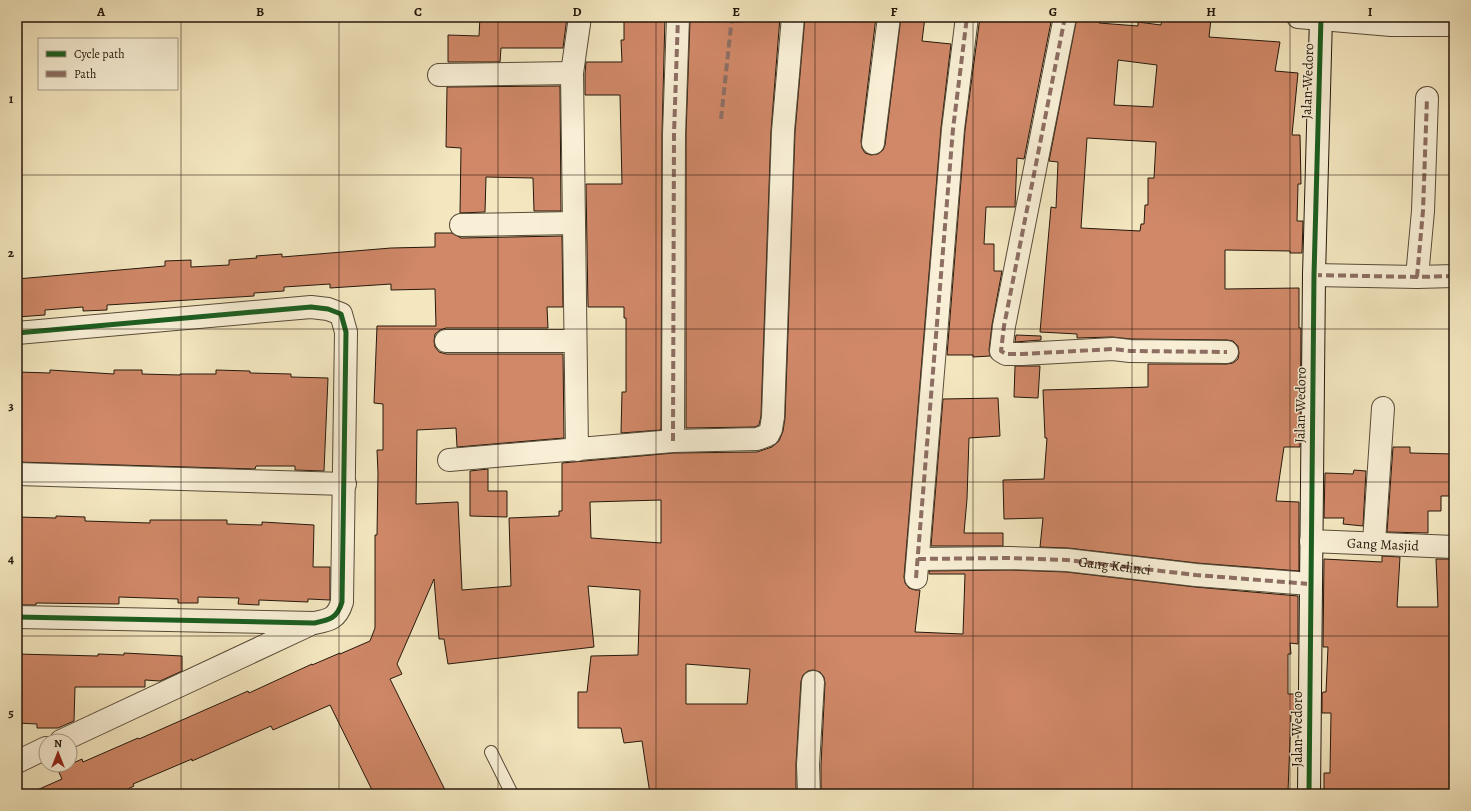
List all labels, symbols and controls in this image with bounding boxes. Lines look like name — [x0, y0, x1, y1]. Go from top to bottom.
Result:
text: A — [96, 3, 106, 20]
text: B — [256, 3, 264, 20]
text: C — [414, 3, 422, 20]
text: D — [572, 3, 582, 20]
text: E — [732, 3, 740, 20]
text: F — [891, 3, 898, 20]
text: G — [1049, 3, 1057, 20]
text: H — [1206, 3, 1216, 20]
text: I — [1368, 3, 1373, 20]
legend — [38, 38, 178, 90]
street label: Jalan Wedoro — [1297, 43, 1318, 119]
text: Cycle path — [74, 46, 125, 62]
text: Path — [74, 66, 97, 82]
text: 1 — [9, 90, 14, 107]
text: 2 — [8, 244, 15, 261]
street label: Jalan Wedoro — [1290, 367, 1311, 443]
text: 3 — [8, 397, 14, 414]
street label: Gang Masjid — [1347, 534, 1420, 556]
text: 4 — [8, 550, 14, 567]
street label: Gang Kelinci — [1077, 552, 1152, 580]
street label: Jalan Wedoro — [1288, 691, 1307, 767]
text: 5 — [8, 704, 14, 721]
north arrow — [38, 733, 78, 773]
text: N — [54, 736, 62, 751]

